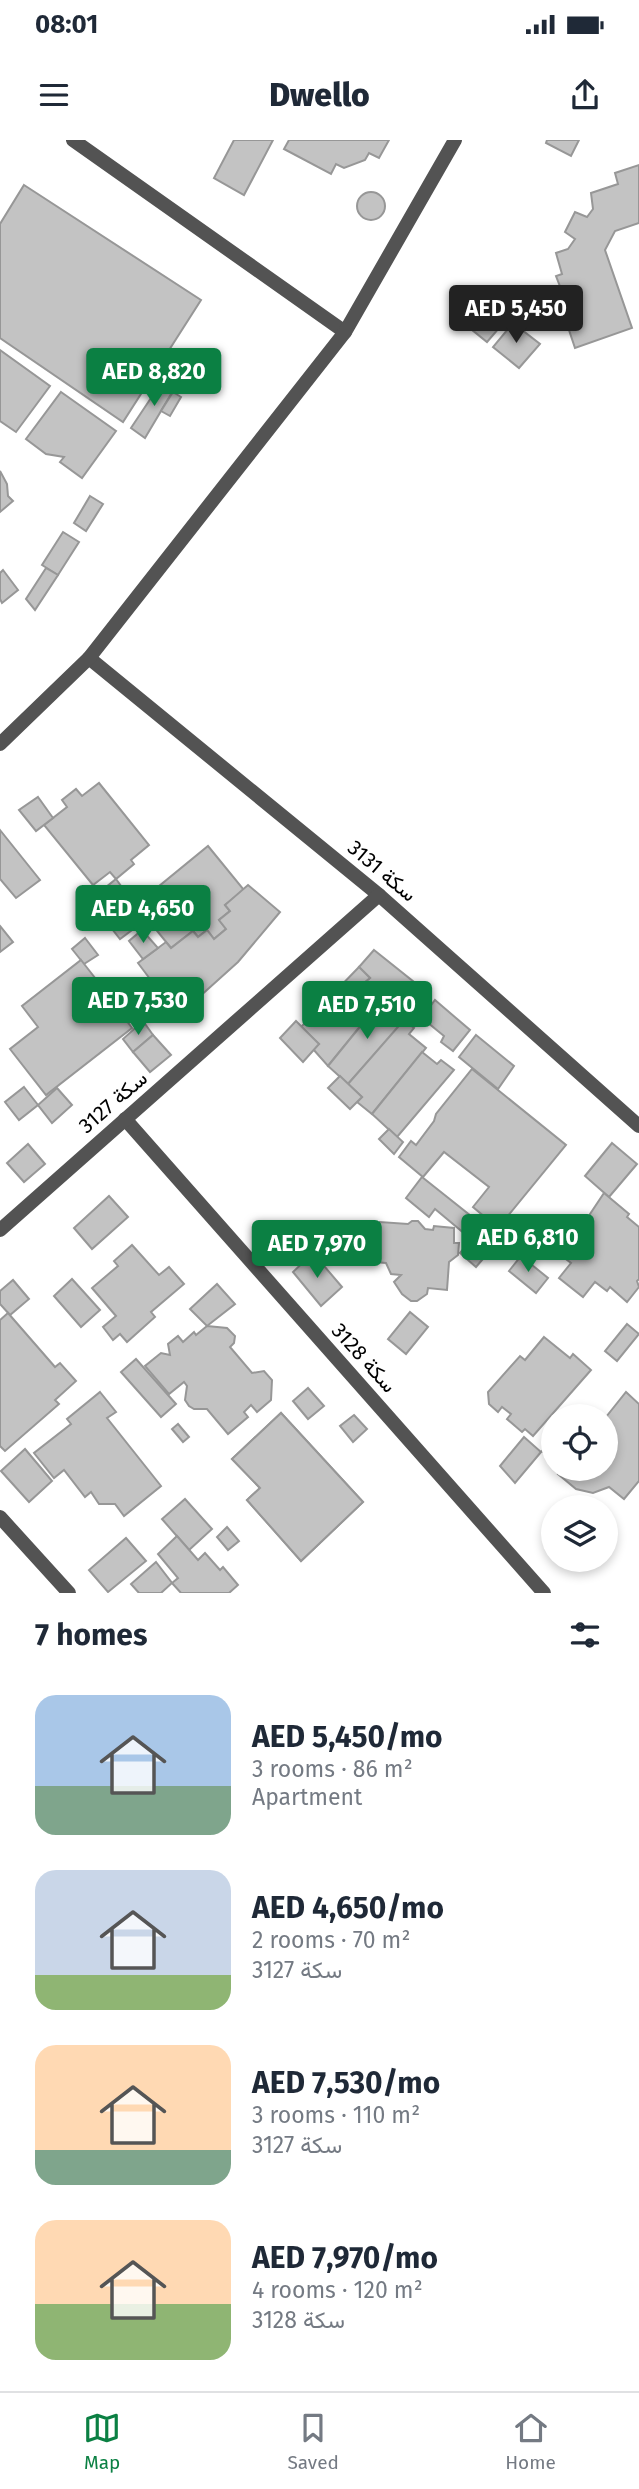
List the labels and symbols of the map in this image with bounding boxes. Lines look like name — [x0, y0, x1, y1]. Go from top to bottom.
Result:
pin: AED 5,450 — [436, 286, 596, 345]
pin: AED 8,820 — [74, 348, 234, 408]
street label: سكة 3131 — [342, 835, 422, 907]
pin: AED 4,650 — [63, 886, 223, 945]
pin: AED 7,530 — [58, 978, 218, 1037]
pin: AED 7,510 — [287, 982, 447, 1041]
street label: سكة 3127 — [73, 1065, 153, 1139]
pin: AED 6,810 — [448, 1214, 608, 1274]
pin: AED 7,970 — [237, 1220, 397, 1280]
street label: سكة 3128 — [326, 1318, 402, 1398]

